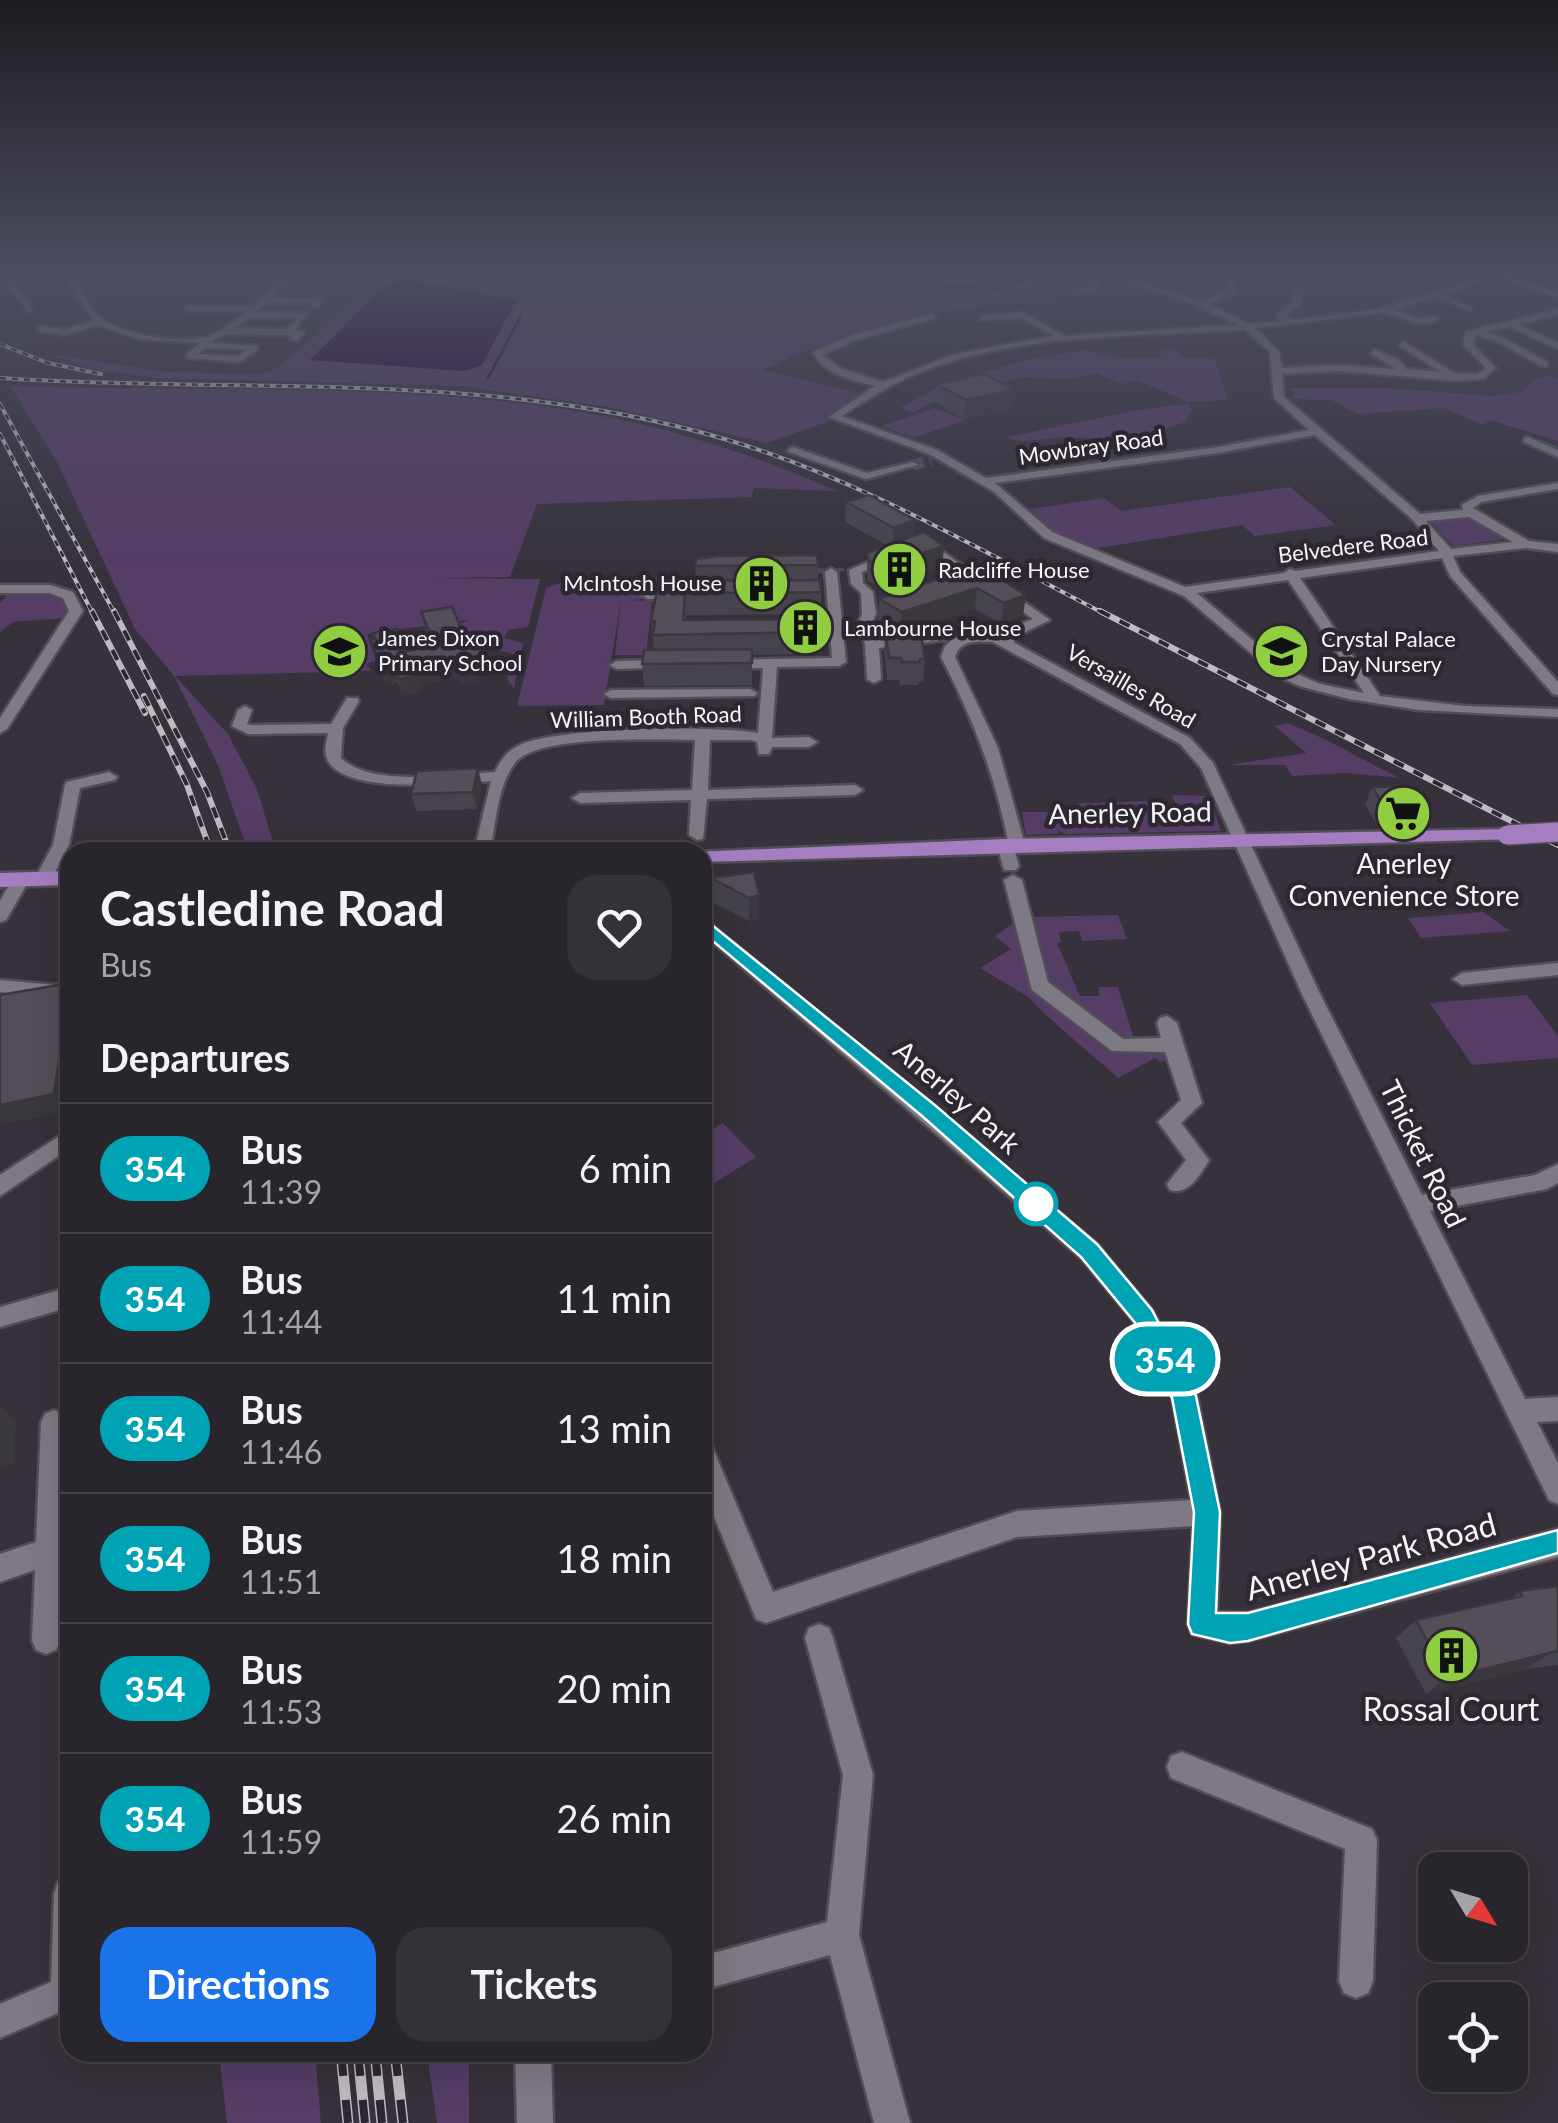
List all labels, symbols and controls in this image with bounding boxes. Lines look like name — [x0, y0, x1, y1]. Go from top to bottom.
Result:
street label: Mowbray Road — [1017, 423, 1165, 470]
street label: Belvedere Road — [1276, 523, 1430, 568]
building icon: Radcliffe House — [869, 540, 929, 600]
building icon: McIntosh House — [731, 553, 791, 613]
place label: Radcliffe House — [938, 556, 1090, 583]
place label: McIntosh House — [563, 569, 722, 596]
building icon: Lambourne House — [775, 598, 835, 658]
place label: Lambourne House — [844, 614, 1021, 641]
school or university icon: James Dixon Primary School — [309, 621, 369, 681]
school or university icon: Crystal Palace Day Nursery — [1252, 622, 1312, 682]
place label: James Dixon Primary School — [378, 624, 523, 676]
place label: Crystal Palace Day Nursery — [1321, 625, 1456, 677]
street label: Versailles Road — [1062, 638, 1201, 733]
street label: William Booth Road — [550, 700, 742, 733]
supermarket icon: Anerley Convenience Store — [1374, 783, 1434, 843]
street label: Anerley Road — [1048, 794, 1212, 830]
place label: Anerley Convenience Store — [1288, 846, 1520, 912]
button: heart — [567, 875, 672, 980]
text: Castledine Road — [100, 879, 445, 936]
text: Bus — [100, 945, 152, 984]
street label: Anerley Park — [888, 1032, 1028, 1161]
text: Departures — [100, 1034, 290, 1080]
street label: Thicket Road — [1374, 1074, 1474, 1233]
text: Bus — [240, 1126, 303, 1172]
text: 6 min — [579, 1145, 672, 1191]
text: 354 — [125, 1147, 185, 1189]
text: 11:39 — [240, 1172, 322, 1211]
unlabelled marker — [1015, 1183, 1057, 1225]
text: Bus — [240, 1256, 303, 1302]
text: 11 min — [557, 1275, 672, 1321]
text: 354 — [125, 1277, 185, 1319]
text: 11:44 — [240, 1302, 322, 1341]
line badge: 354 — [1108, 1326, 1222, 1392]
text: 354 — [1135, 1338, 1195, 1380]
text: Bus — [240, 1386, 303, 1432]
text: 13 min — [557, 1405, 672, 1451]
text: 354 — [125, 1407, 185, 1449]
text: 11:46 — [240, 1432, 322, 1471]
street label: Anerley Park Road — [1241, 1503, 1500, 1608]
text: Bus — [240, 1516, 303, 1562]
text: 18 min — [557, 1535, 672, 1581]
text: 354 — [125, 1537, 185, 1579]
text: 11:51 — [240, 1562, 322, 1601]
building icon: Rossal Court — [1421, 1626, 1481, 1686]
text: Bus — [240, 1646, 303, 1692]
text: 20 min — [557, 1665, 672, 1711]
text: 354 — [125, 1667, 185, 1709]
place label: Rossal Court — [1363, 1689, 1540, 1728]
text: 11:53 — [240, 1692, 322, 1731]
text: Bus — [240, 1776, 303, 1822]
text: 26 min — [557, 1795, 672, 1841]
text: 354 — [125, 1797, 185, 1839]
text: 11:59 — [240, 1822, 322, 1861]
north arrow — [1418, 1852, 1528, 1962]
map controls — [1418, 1852, 1528, 2092]
button: Directions — [100, 1927, 376, 2042]
button: Tickets — [396, 1927, 672, 2042]
button: locate — [1418, 1982, 1528, 2092]

